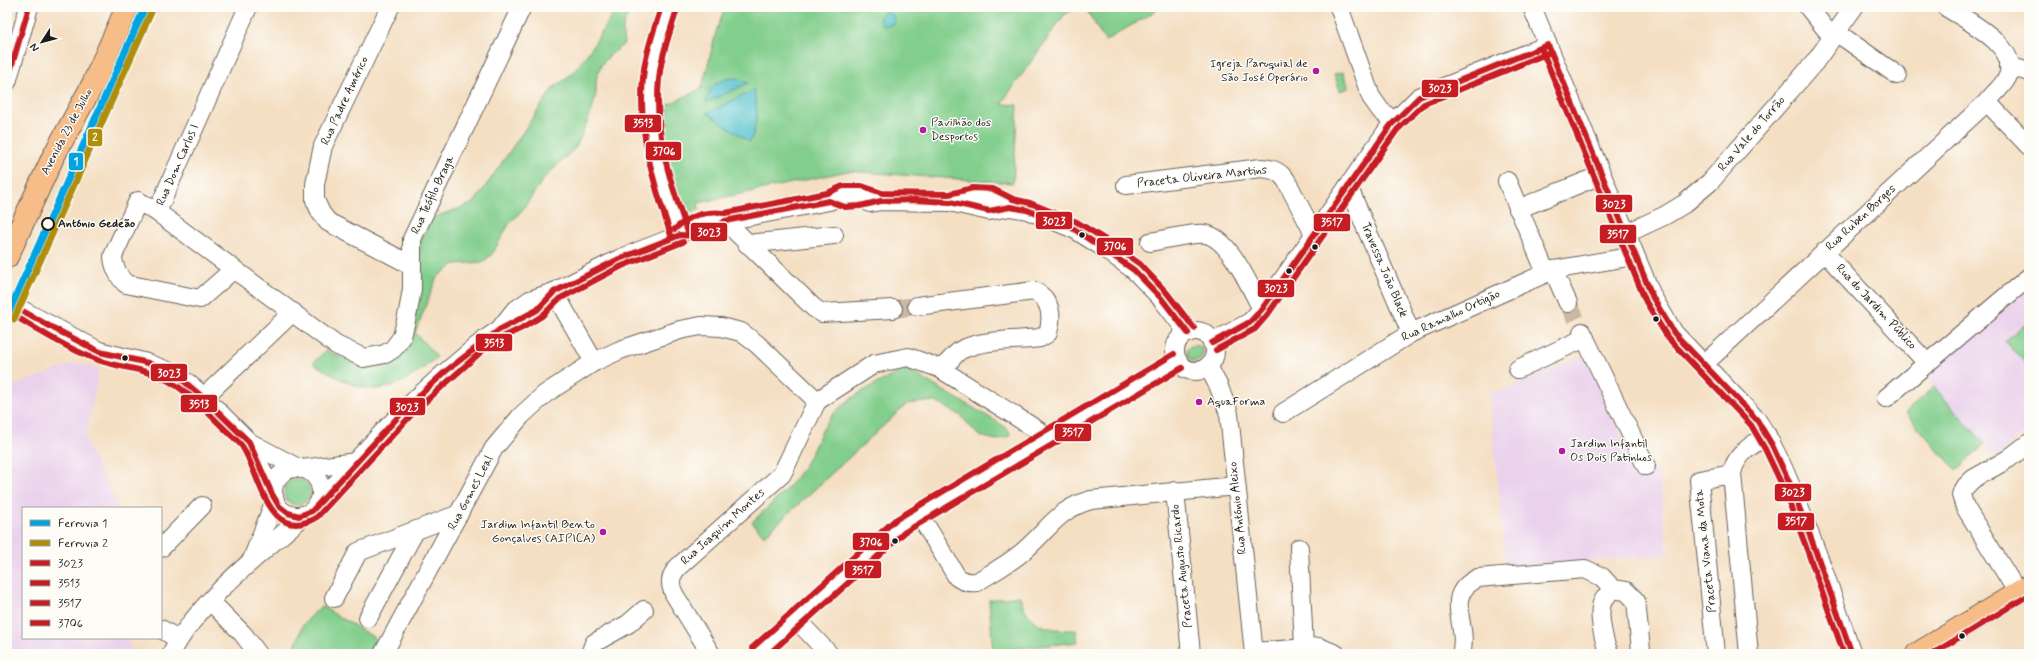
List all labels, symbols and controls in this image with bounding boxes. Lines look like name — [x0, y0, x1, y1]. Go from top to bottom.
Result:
north arrow — [22, 22, 62, 62]
text: N — [27, 40, 43, 54]
street label: Rua Padre Américo — [317, 54, 373, 148]
place label: Igreja Paroquial de São José Operário — [1210, 56, 1308, 86]
marker: Igreja Paroquial de São José Operário — [1311, 66, 1321, 76]
line badge: 3023 — [1421, 79, 1459, 98]
text: 3023 — [1429, 82, 1451, 96]
street label: Avenida 23 de Julho — [38, 85, 96, 179]
street label: Rua Vale do Torrão — [1715, 93, 1789, 175]
line badge: 3513 — [624, 114, 662, 133]
place label: Pavilhão dos Desportos — [931, 115, 991, 145]
text: 3513 — [633, 117, 653, 131]
street label: Rua Dom Carlos I — [153, 122, 203, 208]
marker: Pavilhão dos Desportos — [918, 125, 928, 135]
line badge: 2 — [87, 128, 103, 147]
line badge: 3706 — [645, 141, 682, 161]
text: 3706 — [653, 145, 676, 159]
line badge: 1 — [68, 152, 84, 171]
street label: Rua Teófilo Braga — [408, 152, 459, 237]
text: 1 — [74, 155, 79, 169]
street label: Praceta Oliveira Martins — [1136, 162, 1268, 192]
street label: Rua Ruben Borges — [1823, 181, 1899, 255]
line badge: 3023 — [1595, 194, 1633, 213]
text: 3023 — [1603, 198, 1625, 212]
line badge: 3023 — [1035, 211, 1073, 230]
line badge: 3517 — [1313, 213, 1351, 232]
text: 3023 — [1043, 215, 1065, 229]
place label: António Gedeão — [58, 216, 135, 232]
text: 3517 — [1321, 216, 1343, 230]
marker: António Gedeão — [41, 217, 55, 231]
street label: Travessa João Black — [1357, 220, 1411, 320]
line badge: 3023 — [690, 222, 728, 242]
line badge: 3517 — [1599, 224, 1637, 244]
text: 3023 — [698, 226, 720, 240]
text: 3517 — [1607, 228, 1629, 242]
unlabelled marker — [1077, 230, 1087, 240]
line badge: 3706 — [1096, 237, 1134, 256]
text: 3706 — [1104, 240, 1127, 254]
unlabelled marker — [1310, 242, 1320, 252]
street label: Rua do Jardim Público — [1832, 261, 1920, 353]
unlabelled marker — [1284, 266, 1294, 276]
line badge: 3023 — [1257, 279, 1295, 298]
text: 3023 — [1265, 282, 1287, 296]
street label: Rua Ramalho Ortigão — [1399, 286, 1503, 346]
unlabelled marker — [1651, 314, 1661, 324]
line badge: 3513 — [475, 333, 513, 352]
text: 3513 — [484, 337, 504, 351]
unlabelled marker — [120, 353, 130, 363]
line badge: 3023 — [150, 363, 188, 382]
text: 3023 — [158, 367, 180, 381]
line badge: 3513 — [180, 394, 218, 413]
place label: AquaForma — [1207, 394, 1265, 410]
line badge: 3023 — [389, 397, 426, 416]
marker: AquaForma — [1194, 397, 1204, 407]
text: 3513 — [189, 398, 209, 412]
text: 3023 — [396, 401, 418, 415]
line badge: 3517 — [1054, 423, 1092, 442]
text: 3517 — [1062, 426, 1084, 440]
place label: Jardim Infantil Os Dois Patinhos — [1570, 436, 1653, 466]
marker: Jardim Infantil Os Dois Patinhos — [1557, 446, 1567, 456]
street label: Rua Gomes Leal — [445, 453, 497, 533]
street label: Rua António Aleixo — [1225, 461, 1251, 555]
line badge: 3023 — [1774, 483, 1812, 502]
street label: Rua Joaquim Montes — [678, 485, 769, 569]
text: 3023 — [1782, 486, 1804, 500]
street label: Praceta Viana da Mota — [1691, 488, 1720, 613]
street label: Praceta Augusto Ricardo — [1168, 503, 1196, 629]
legend — [22, 507, 162, 639]
line badge: 3517 — [1777, 512, 1815, 531]
text: 3517 — [1785, 515, 1807, 529]
text: Ferrovia 1 — [58, 516, 107, 532]
place label: Jardim Infantil Bento Gonçalves (AIPICA) — [480, 517, 596, 547]
marker: Jardim Infantil Bento Gonçalves (AIPICA) — [598, 527, 608, 537]
line badge: 3706 — [852, 532, 890, 551]
text: Ferrovia 2 — [58, 536, 108, 552]
text: 3706 — [860, 536, 883, 550]
unlabelled marker — [890, 536, 900, 546]
text: 3023 — [58, 556, 83, 572]
line badge: 3517 — [844, 560, 882, 579]
text: 3517 — [852, 564, 874, 578]
text: 3513 — [58, 576, 80, 592]
text: 3517 — [58, 596, 82, 612]
text: 3706 — [58, 616, 83, 632]
unlabelled marker — [1957, 631, 1967, 641]

